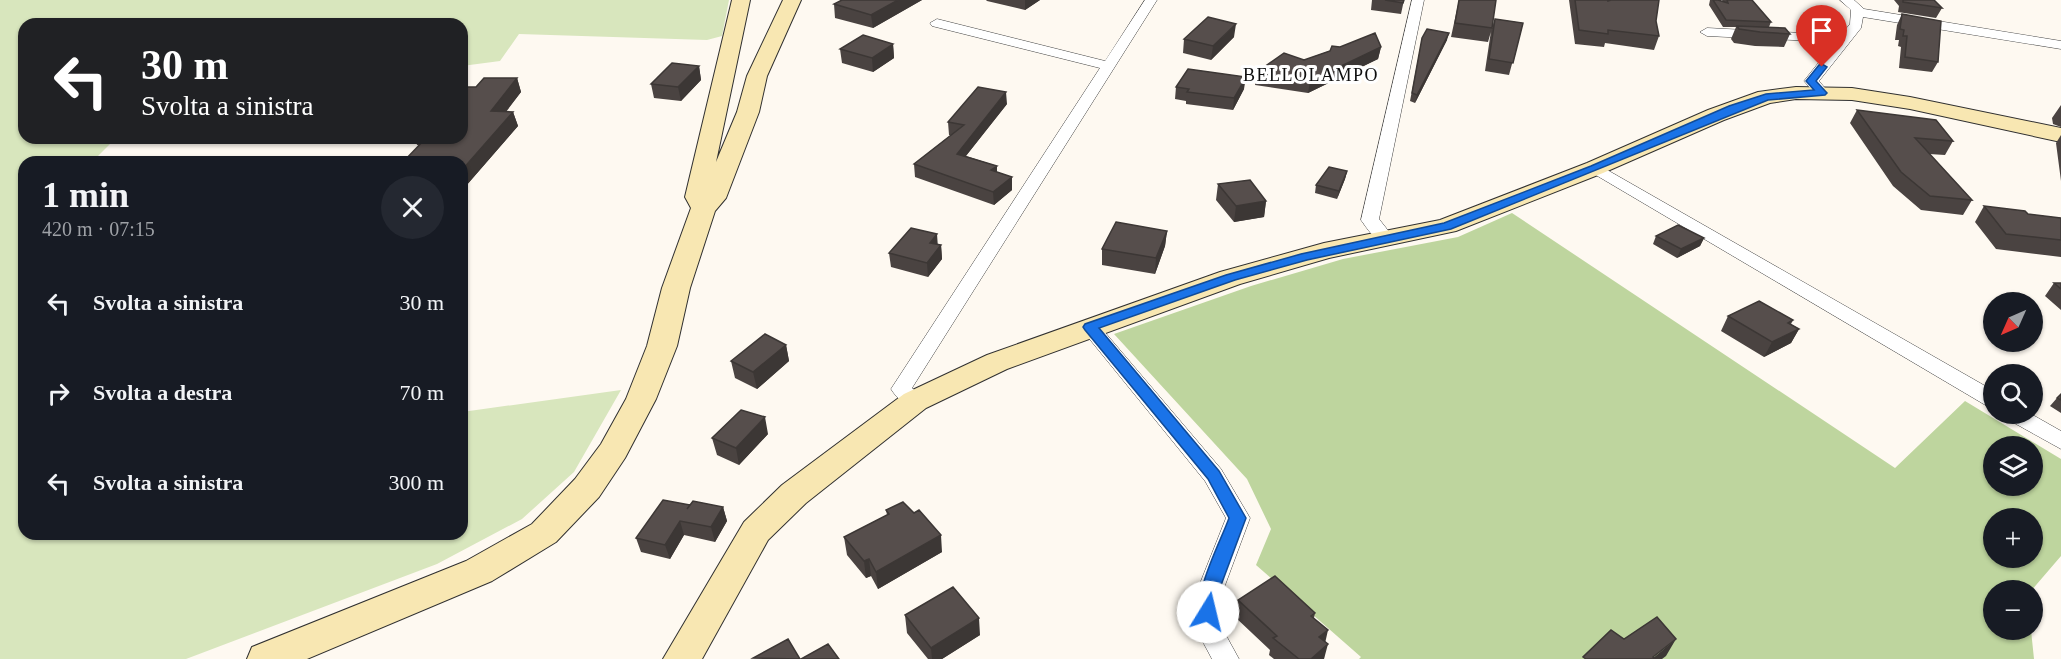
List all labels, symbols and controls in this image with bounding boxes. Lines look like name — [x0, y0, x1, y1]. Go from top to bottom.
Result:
pin — [1796, 5, 1847, 67]
icon: arrive — [1805, 14, 1838, 47]
icon: left — [42, 42, 120, 120]
text: 30 m — [141, 42, 229, 88]
district label: BELLOLAMPO — [1243, 65, 1379, 85]
text: Svolta a sinistra — [141, 91, 313, 121]
text: 1 min — [42, 175, 129, 215]
button: close — [381, 176, 444, 239]
text: 420 m · 07:15 — [42, 218, 155, 240]
icon: left — [42, 287, 75, 320]
text: Svolta a sinistra — [93, 290, 243, 315]
text: 30 m — [399, 290, 444, 315]
north arrow — [1983, 292, 2043, 352]
map controls — [1983, 292, 2043, 640]
button: search — [1983, 364, 2043, 424]
icon: right — [42, 377, 75, 410]
text: Svolta a destra — [93, 380, 232, 405]
text: 70 m — [399, 380, 444, 405]
button: layers — [1983, 436, 2043, 496]
icon: left — [42, 467, 75, 500]
text: Svolta a sinistra — [93, 470, 243, 495]
text: 300 m — [388, 470, 444, 495]
button: + — [1983, 508, 2043, 568]
position arrow — [1176, 580, 1240, 644]
button: − — [1983, 580, 2043, 640]

